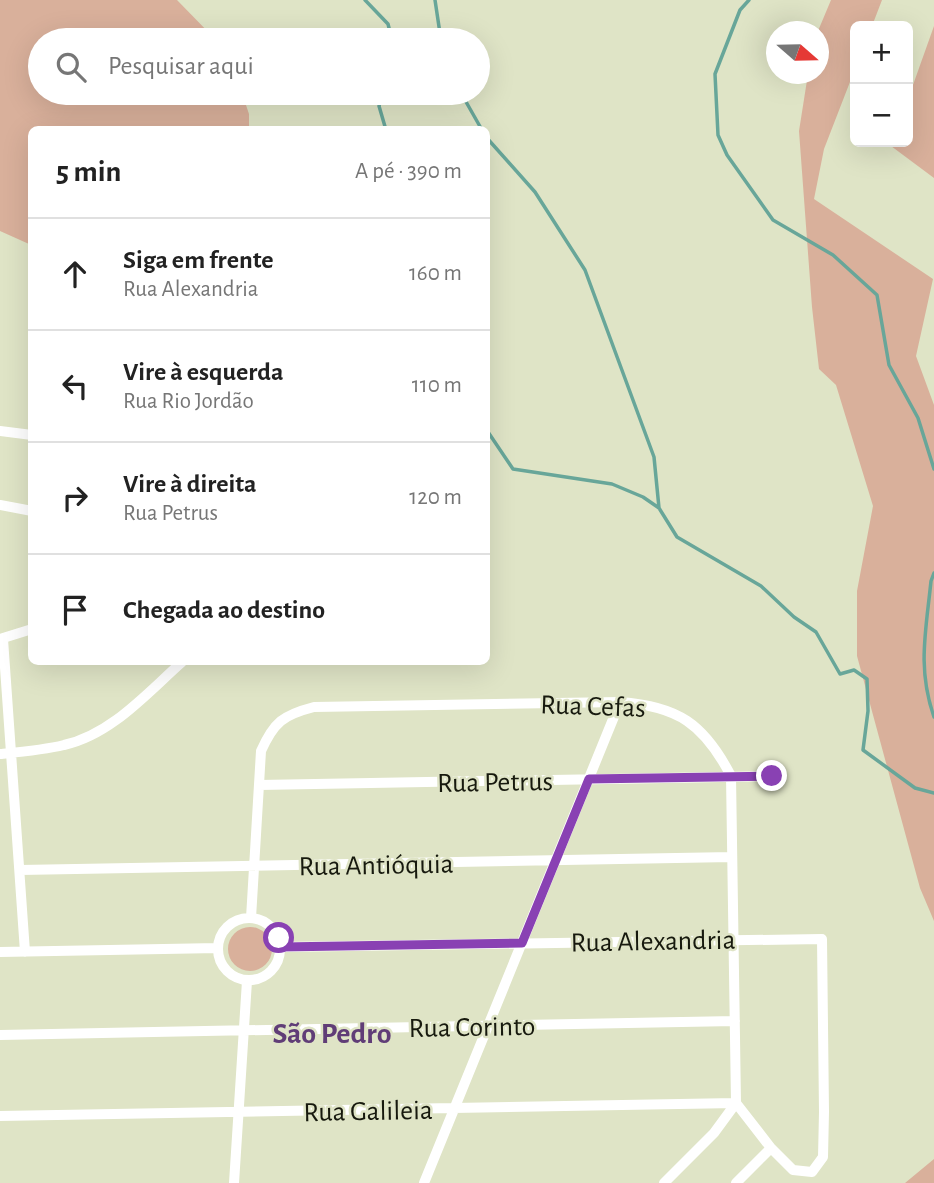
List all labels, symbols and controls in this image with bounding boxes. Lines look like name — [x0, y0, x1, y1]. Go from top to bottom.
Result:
north arrow — [766, 21, 829, 84]
map controls — [850, 21, 913, 147]
button: + — [850, 21, 913, 84]
search box — [28, 28, 490, 105]
icon: search — [52, 48, 90, 86]
text: Pesquisar aqui — [108, 53, 254, 79]
button: − — [850, 84, 913, 147]
text: 5 min — [56, 157, 121, 187]
text: A pé · 390 m — [355, 160, 462, 183]
text: Siga em frente — [123, 247, 274, 273]
icon: ahead — [56, 255, 94, 293]
text: 160 m — [409, 262, 462, 285]
text: Rua Alexandria — [123, 278, 258, 301]
text: Vire à esquerda — [123, 359, 284, 385]
icon: left — [56, 367, 94, 405]
text: 110 m — [412, 374, 462, 397]
text: Rua Rio Jordão — [123, 390, 254, 413]
text: Vire à direita — [123, 471, 257, 497]
icon: right — [56, 479, 94, 517]
text: 120 m — [409, 486, 462, 509]
text: Rua Petrus — [123, 502, 218, 525]
icon: arrive — [56, 591, 94, 629]
text: Chegada ao destino — [123, 597, 325, 623]
street label: Rua Cefas — [540, 691, 646, 723]
route end — [756, 760, 787, 791]
street label: Rua Petrus — [437, 768, 553, 798]
street label: Rua Antióquia — [298, 851, 454, 881]
route start — [263, 922, 294, 953]
street label: Rua Alexandria — [570, 927, 736, 957]
street label: Rua Corinto — [408, 1013, 536, 1043]
district label: São Pedro — [272, 1019, 392, 1049]
street label: Rua Galileia — [303, 1097, 433, 1127]

